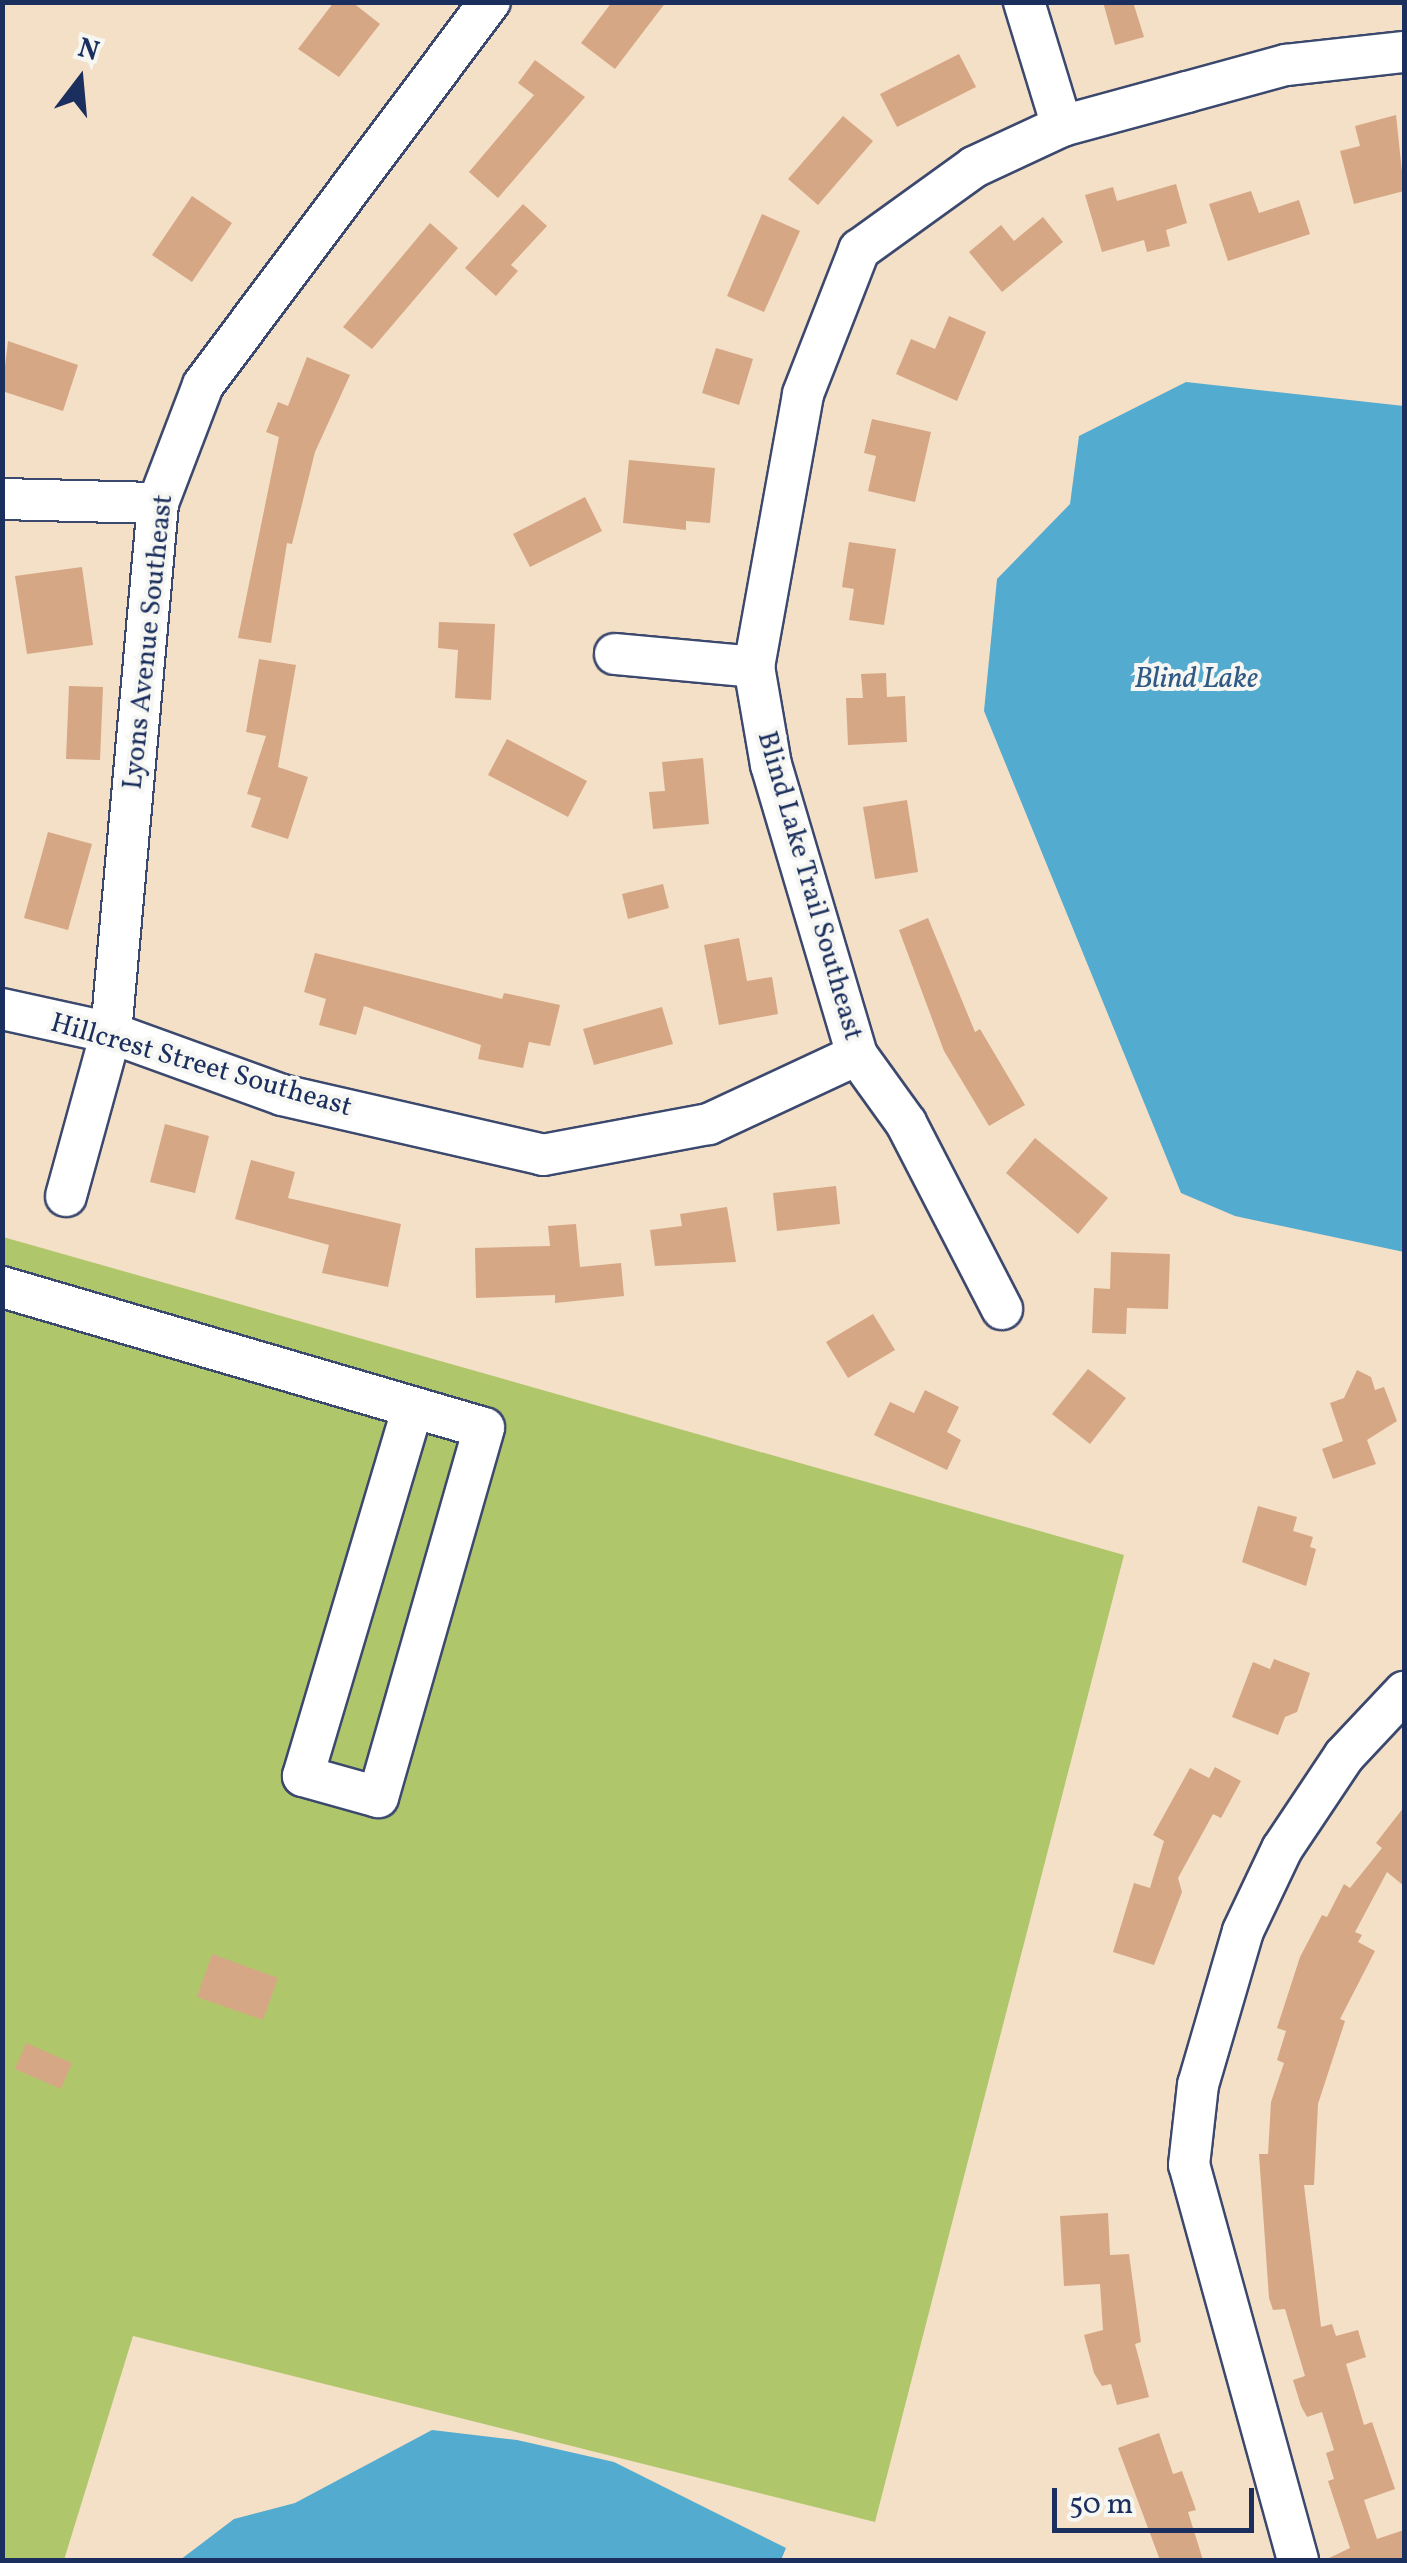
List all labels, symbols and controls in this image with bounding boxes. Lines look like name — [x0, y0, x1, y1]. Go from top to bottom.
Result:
text: N — [73, 29, 104, 72]
north arrow — [30, 30, 130, 130]
street label: Lyons Avenue Southeast — [117, 493, 181, 791]
water label: Blind Lake — [1134, 661, 1258, 697]
street label: Blind Lake Trail Southeast — [749, 727, 869, 1045]
street label: Hillcrest Street Southeast — [46, 1007, 356, 1125]
scale bar — [1057, 2468, 1260, 2530]
text: 50 m — [1069, 2484, 1133, 2526]

